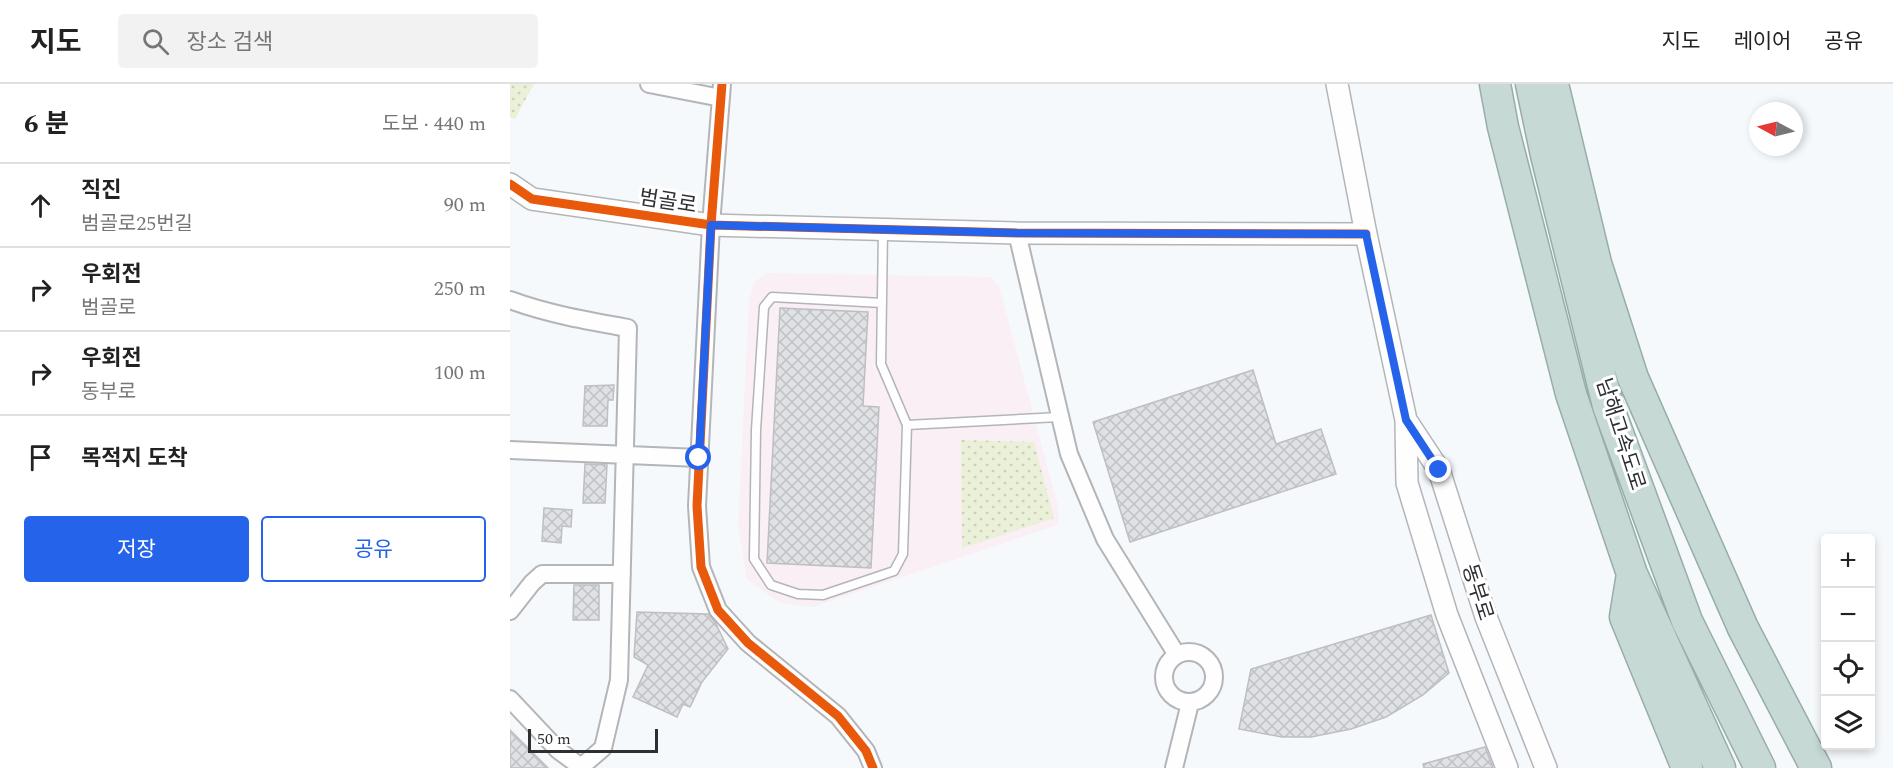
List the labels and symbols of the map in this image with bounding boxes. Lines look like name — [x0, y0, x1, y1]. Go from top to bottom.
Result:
north arrow — [1749, 102, 1803, 156]
street label: 범골로 — [637, 182, 699, 222]
street label: 남해고속도로 — [1587, 374, 1653, 494]
route start — [685, 444, 711, 470]
route end — [1425, 456, 1451, 482]
street label: 동부로 — [1453, 560, 1501, 625]
scale bar — [528, 726, 658, 754]

